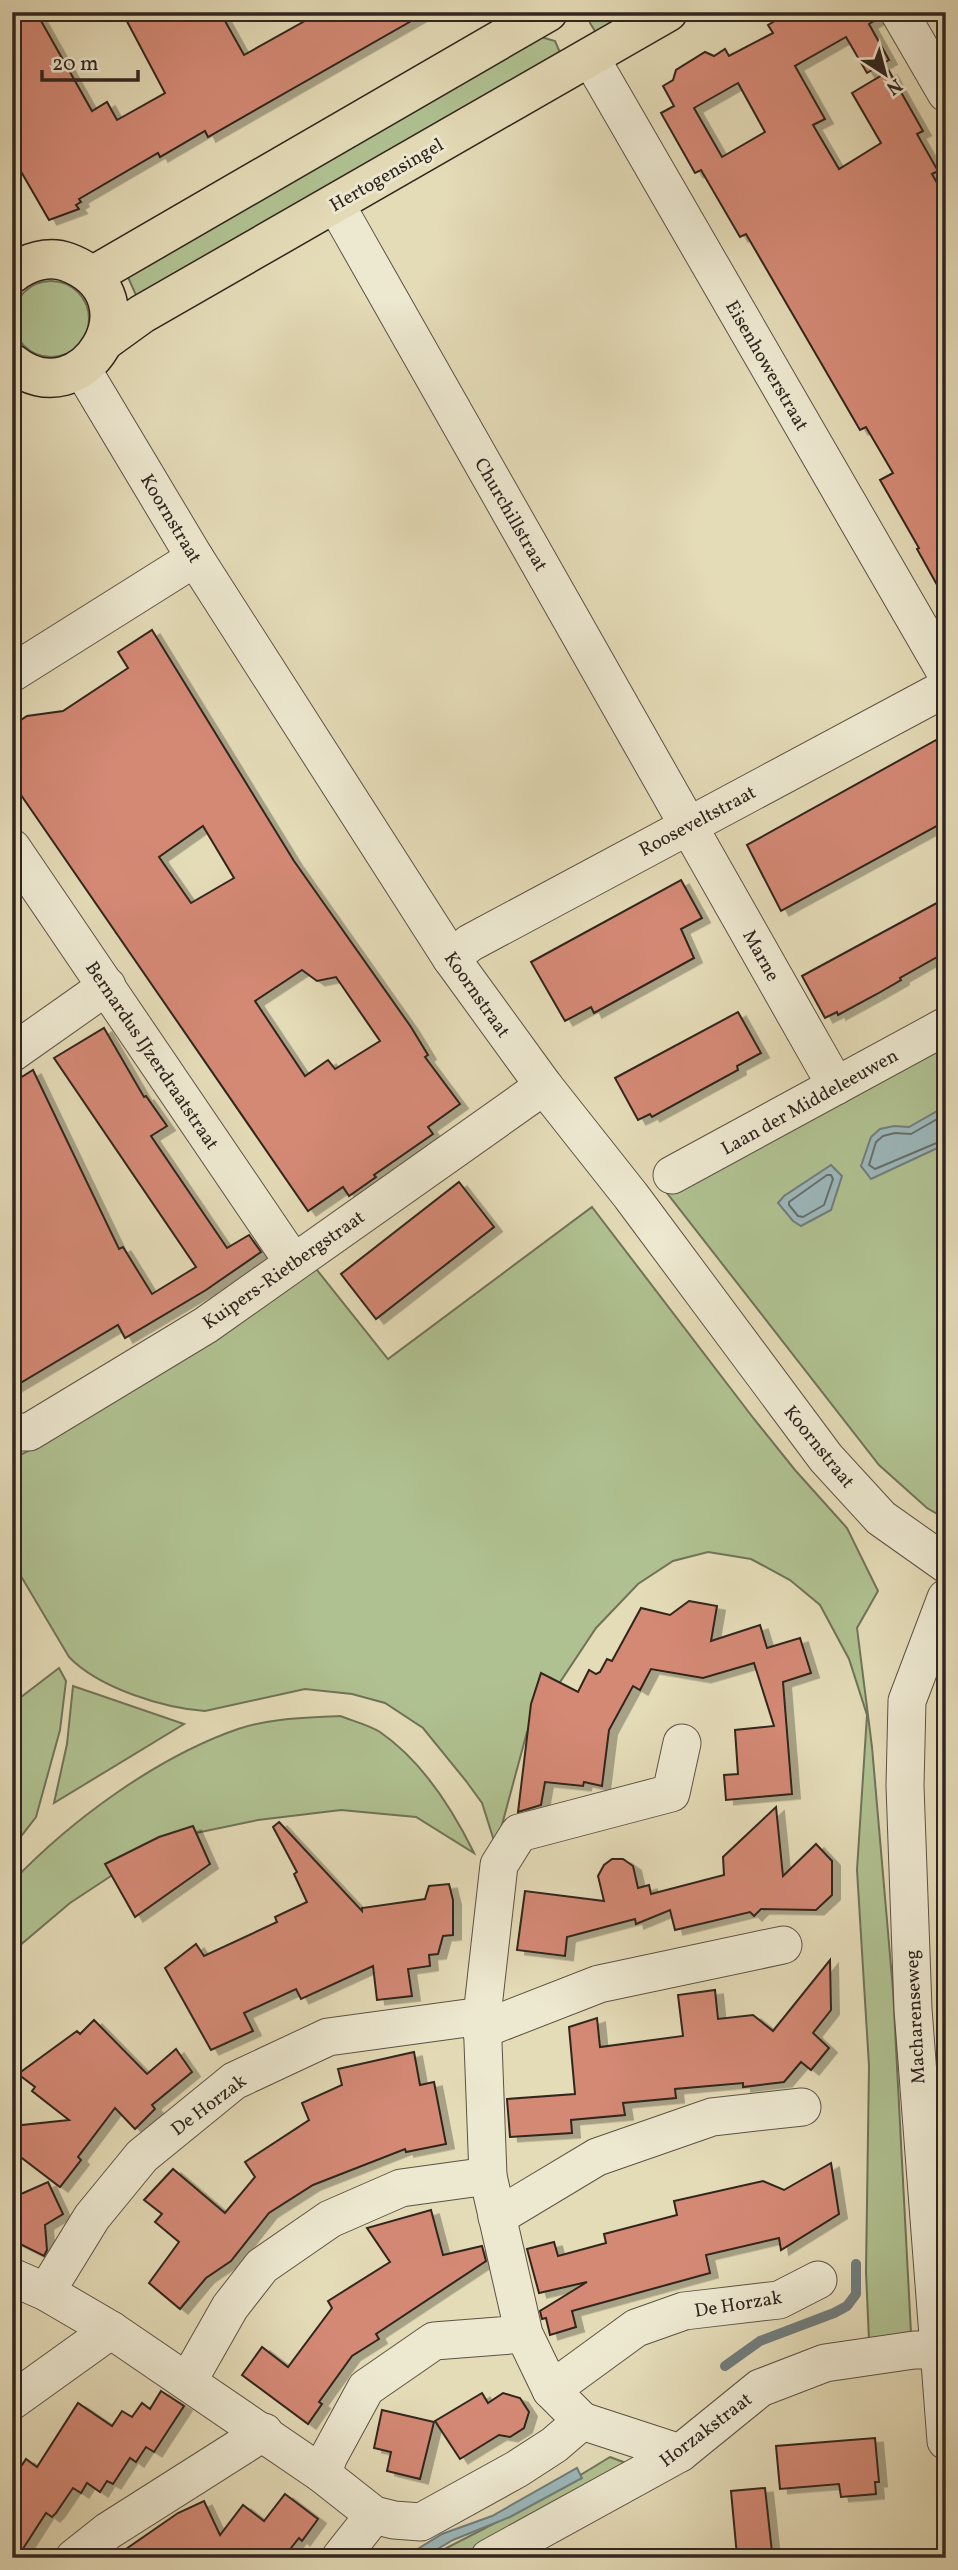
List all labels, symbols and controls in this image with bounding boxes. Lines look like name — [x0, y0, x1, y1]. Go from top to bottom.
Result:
scale bar — [42, 38, 138, 82]
north arrow — [850, 38, 920, 108]
text: 20 m — [52, 50, 98, 79]
text: N — [880, 72, 907, 101]
street label: Hertogensingel — [325, 132, 449, 219]
street label: Eisenhowerstraat — [718, 296, 814, 436]
street label: Churchillstraat — [467, 454, 553, 577]
street label: Koornstraat — [133, 470, 207, 569]
street label: Rooseveltstraat — [635, 780, 761, 864]
street label: Marne — [735, 925, 785, 987]
street label: Koornstraat — [437, 947, 516, 1044]
street label: Bernardus IJzerdraatstraat — [78, 957, 225, 1156]
street label: Laan der Middeleeuwen — [717, 1043, 903, 1162]
street label: Kuipers-Rietbergstraat — [198, 1205, 371, 1336]
street label: Koornstraat — [777, 1400, 860, 1494]
street label: Macharenseweg — [899, 1949, 932, 2085]
street label: De Horzak — [166, 2069, 252, 2143]
street label: De Horzak — [693, 2285, 784, 2325]
street label: Horzakstraat — [655, 2387, 758, 2474]

